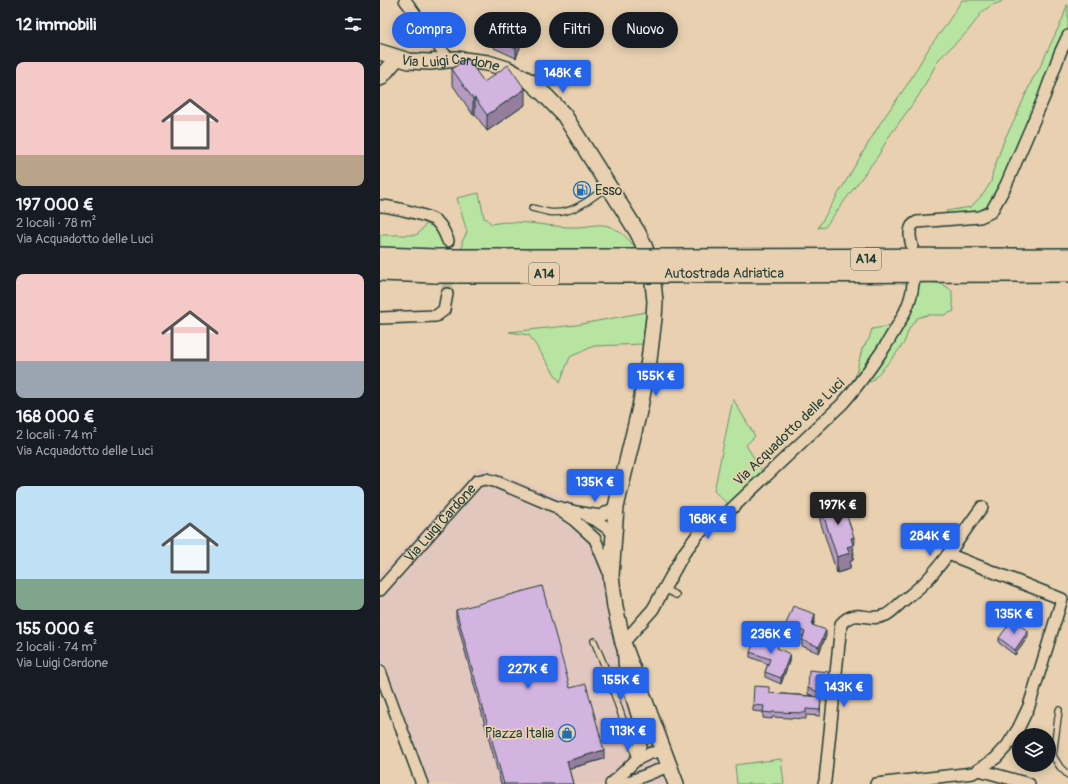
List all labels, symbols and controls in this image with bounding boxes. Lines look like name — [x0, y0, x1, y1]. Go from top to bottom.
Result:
chip: Compra — [392, 12, 466, 48]
chip: Affitta — [474, 12, 541, 48]
chip: Filtri — [549, 12, 604, 48]
chip: Nuovo — [612, 12, 678, 48]
icon: filters — [342, 13, 364, 35]
text: 12 immobili — [16, 14, 96, 35]
street label: Via Luigi Cardone — [399, 50, 502, 75]
pin: 148K € — [530, 60, 596, 94]
text: 148K € — [544, 65, 582, 81]
icon: home — [154, 88, 226, 160]
fuel station icon: Esso — [572, 180, 592, 200]
place label: Esso — [595, 182, 623, 199]
text: 197 000 € — [16, 194, 94, 215]
text: 2 locali · 78 m² — [16, 215, 96, 231]
text: Via Acquadotto delle Luci — [16, 231, 153, 247]
road number: A14 — [851, 248, 881, 270]
road number: A14 — [529, 263, 559, 285]
street label: Autostrada Adriatica — [664, 264, 784, 282]
icon: home — [154, 300, 226, 372]
pin: 155K € — [623, 363, 689, 397]
text: 155K € — [637, 368, 675, 384]
street label: Via Acquadotto delle Luci — [730, 374, 848, 489]
text: 168 000 € — [16, 406, 95, 427]
text: 2 locali · 74 m² — [16, 427, 97, 443]
text: Via Acquadotto delle Luci — [16, 443, 153, 459]
pin: 135K € — [562, 469, 628, 503]
text: 135K € — [576, 474, 614, 490]
street label: Via Luigi Cardone — [401, 480, 479, 565]
pin: 197K € — [805, 492, 871, 526]
text: 197K € — [819, 497, 857, 513]
pin: 168K € — [675, 506, 741, 540]
text: 168K € — [689, 511, 727, 527]
icon: home — [154, 512, 226, 584]
pin: 284K € — [897, 523, 963, 557]
text: 284K € — [910, 528, 950, 544]
pin: 135K € — [981, 601, 1047, 635]
text: 135K € — [995, 606, 1033, 622]
text: 155 000 € — [16, 618, 95, 639]
pin: 236K € — [738, 621, 804, 655]
text: 236K € — [751, 626, 791, 642]
text: 2 locali · 74 m² — [16, 639, 97, 655]
text: Via Luigi Cardone — [16, 655, 108, 671]
pin: 227K € — [495, 656, 561, 690]
text: 227K € — [508, 661, 548, 677]
pin: 155K € — [588, 667, 654, 701]
text: 155K € — [602, 672, 640, 688]
pin: 143K € — [811, 674, 877, 708]
text: 143K € — [824, 679, 864, 695]
pin: 113K € — [595, 718, 661, 752]
shop icon: Piazza Italia — [557, 723, 577, 743]
text: 113K € — [610, 723, 646, 739]
place label: Piazza Italia — [485, 725, 554, 742]
map controls — [1012, 728, 1056, 772]
button: layers — [1012, 728, 1056, 772]

